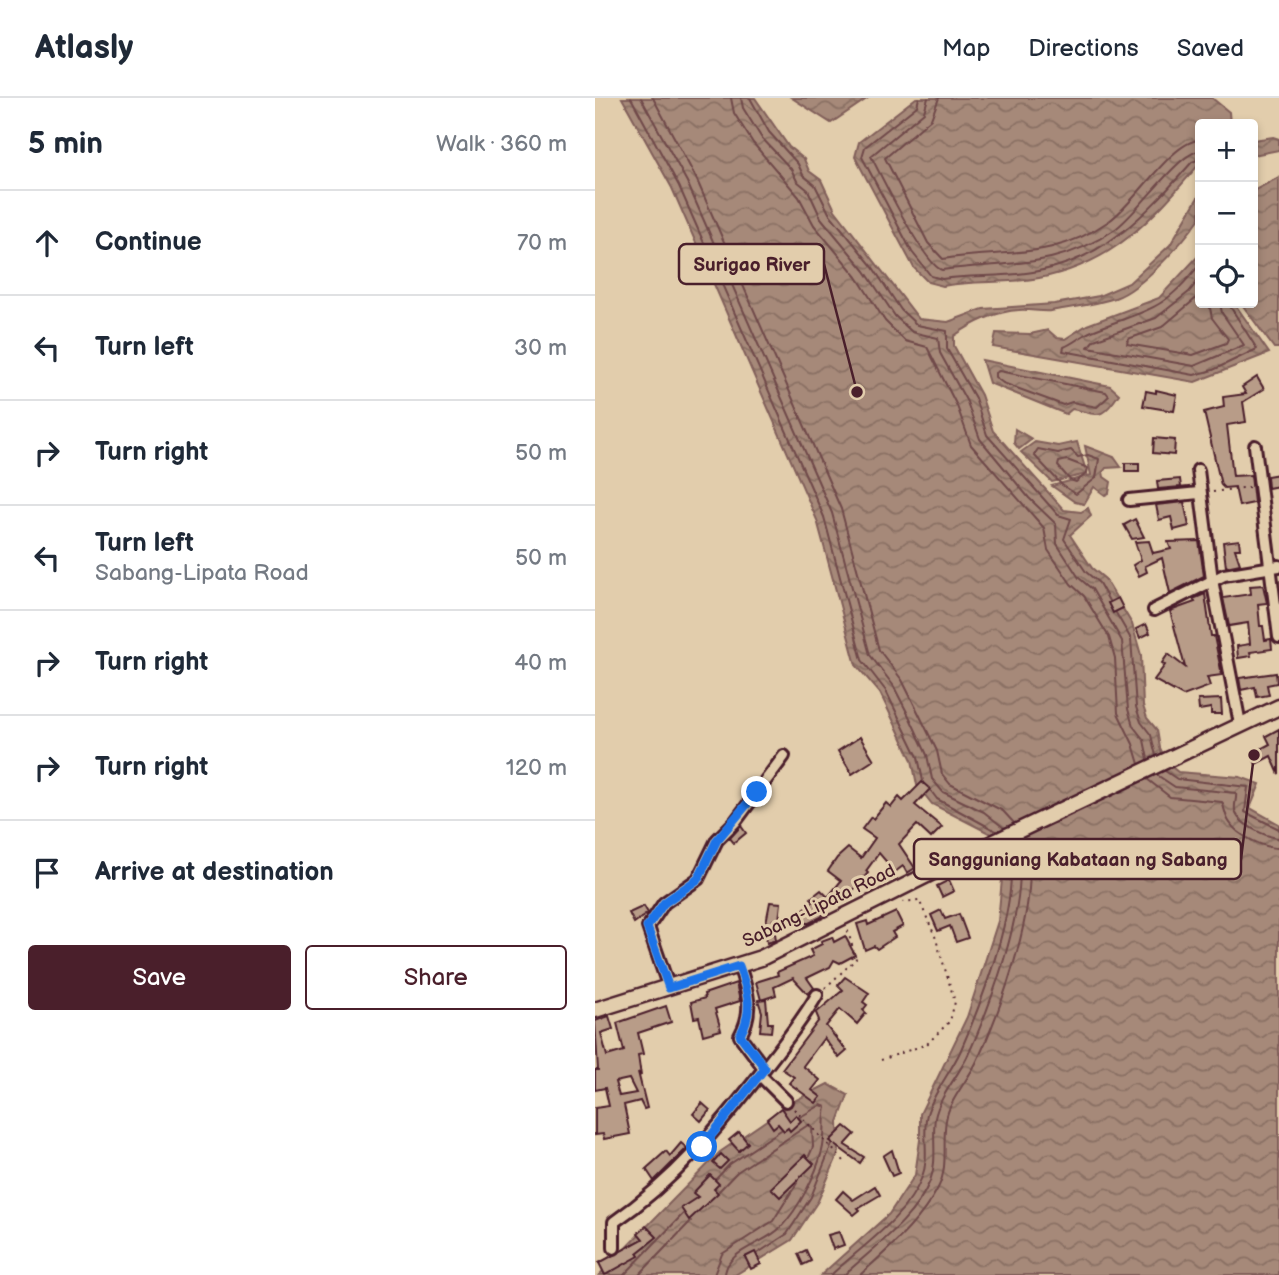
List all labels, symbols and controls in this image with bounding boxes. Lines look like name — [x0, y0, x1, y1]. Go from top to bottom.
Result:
text: Atlasly — [35, 28, 133, 68]
text: Map — [942, 34, 990, 63]
text: Directions — [1028, 34, 1139, 63]
text: Saved — [1177, 34, 1244, 63]
map controls — [1195, 119, 1258, 308]
button: + — [1195, 119, 1258, 182]
text: 5 min — [28, 126, 103, 162]
text: Walk · 360 m — [436, 130, 567, 158]
button: − — [1195, 182, 1258, 245]
icon: ahead — [28, 224, 66, 262]
text: Continue — [95, 227, 202, 258]
text: 70 m — [517, 229, 567, 257]
callout: Surigao River — [679, 244, 824, 284]
button: locate — [1195, 245, 1258, 308]
text: Surigao River — [694, 254, 811, 277]
icon: left — [28, 329, 66, 367]
text: Turn left — [95, 332, 194, 363]
text: 30 m — [514, 334, 567, 362]
icon: right — [28, 434, 66, 472]
text: Turn right — [95, 437, 208, 468]
text: 50 m — [515, 439, 567, 467]
text: Turn left — [95, 528, 194, 559]
icon: left — [28, 539, 66, 577]
text: 50 m — [515, 544, 567, 572]
text: Sabang-Lipata Road — [95, 559, 309, 587]
icon: right — [28, 644, 66, 682]
text: Turn right — [95, 647, 208, 678]
text: 40 m — [514, 649, 567, 677]
icon: right — [28, 749, 66, 787]
text: Turn right — [95, 752, 208, 783]
text: 120 m — [506, 754, 567, 782]
route end — [741, 776, 772, 807]
callout: Sangguniang Kabataan ng Sabang — [914, 839, 1241, 879]
text: Sangguniang Kabataan ng Sabang — [928, 849, 1228, 872]
icon: arrive — [28, 854, 66, 892]
text: Arrive at destination — [95, 857, 334, 888]
street label: Sabang-Lipata Road — [739, 860, 899, 952]
button: Save — [28, 945, 291, 1010]
button: Share — [305, 945, 567, 1010]
route start — [686, 1131, 717, 1162]

